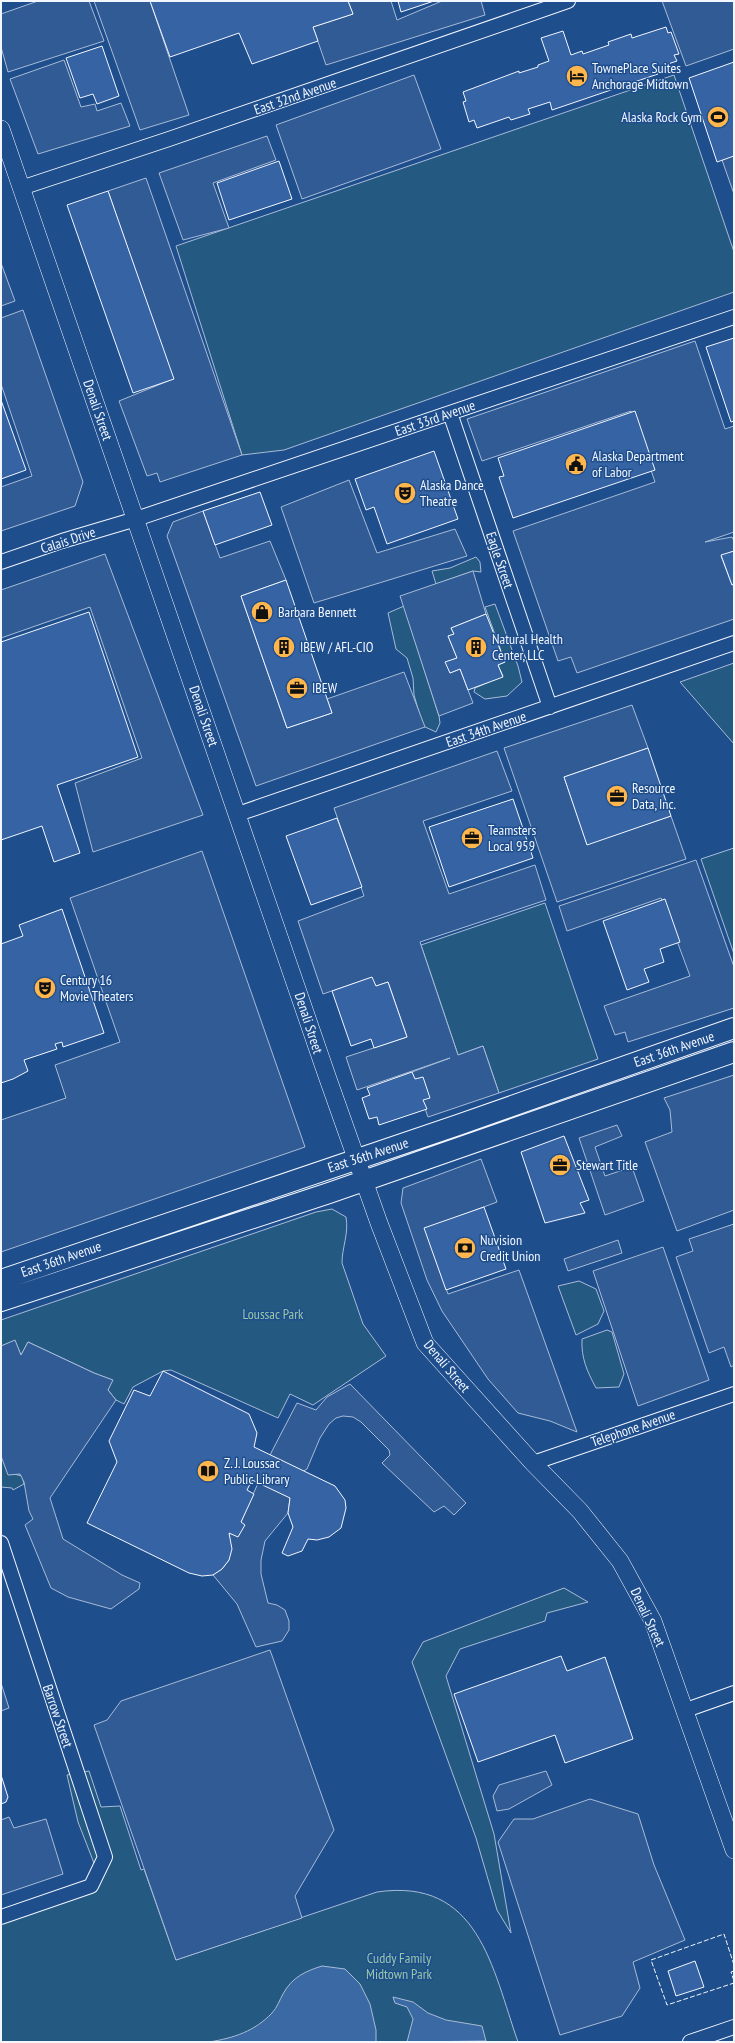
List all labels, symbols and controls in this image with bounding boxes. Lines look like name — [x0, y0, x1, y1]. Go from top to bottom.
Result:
place label: TownePlace Suites Anchorage Midtown — [592, 59, 688, 93]
hotel icon: TownePlace Suites Anchorage Midtown — [564, 63, 590, 89]
street label: East 32nd Avenue — [251, 73, 339, 119]
sports icon: Alaska Rock Gym — [705, 104, 731, 130]
place label: Alaska Rock Gym — [621, 108, 702, 126]
street label: Denali Street — [79, 377, 117, 443]
street label: East 33rd Avenue — [393, 396, 478, 440]
place label: Alaska Department of Labor — [592, 447, 684, 481]
public building icon: Alaska Department of Labor — [563, 451, 589, 477]
place label: Alaska Dance Theatre — [420, 476, 484, 510]
theatre icon: Alaska Dance Theatre — [392, 480, 418, 506]
street label: Calais Drive — [38, 523, 98, 557]
street label: Eagle Street — [482, 529, 518, 591]
shop icon: Barbara Bennett — [249, 599, 275, 625]
place label: Barbara Bennett — [278, 603, 356, 621]
place label: Natural Health Center, LLC — [492, 630, 563, 664]
building icon: IBEW / AFL-CIO — [271, 634, 297, 660]
building icon: Natural Health Center, LLC — [463, 634, 489, 660]
place label: IBEW / AFL-CIO — [300, 638, 374, 656]
office icon: IBEW — [284, 675, 310, 701]
place label: IBEW — [312, 679, 338, 697]
street label: Denali Street — [185, 683, 223, 749]
street label: East 34th Avenue — [443, 707, 529, 751]
place label: Resource Data, Inc. — [632, 779, 676, 813]
office icon: Resource Data, Inc. — [604, 783, 630, 809]
place label: Teamsters Local 959 — [488, 821, 536, 855]
office icon: Teamsters Local 959 — [459, 825, 485, 851]
place label: Century 16 Movie Theaters — [60, 971, 134, 1005]
theatre icon: Century 16 Movie Theaters — [32, 975, 58, 1001]
street label: Denali Street — [291, 990, 327, 1056]
street label: East 36th Avenue — [631, 1027, 717, 1071]
street label: East 36th Avenue — [325, 1133, 411, 1177]
office icon: Stewart Title — [547, 1152, 573, 1178]
place label: Stewart Title — [576, 1156, 638, 1174]
place label: Nuvision Credit Union — [480, 1231, 540, 1265]
bank icon: Nuvision Credit Union — [452, 1235, 478, 1261]
street label: East 36th Avenue — [18, 1237, 104, 1281]
park label: Loussac Park — [243, 1305, 304, 1323]
street label: Denali Street — [420, 1336, 474, 1396]
street label: Telephone Avenue — [589, 1405, 678, 1451]
place label: Z. J. Loussac Public Library — [224, 1454, 290, 1488]
library icon: Z. J. Loussac Public Library — [195, 1458, 221, 1484]
street label: Denali Street — [627, 1585, 670, 1650]
street label: Barrow Street — [39, 1682, 77, 1750]
park label: Cuddy Family Midtown Park — [366, 1949, 432, 1983]

